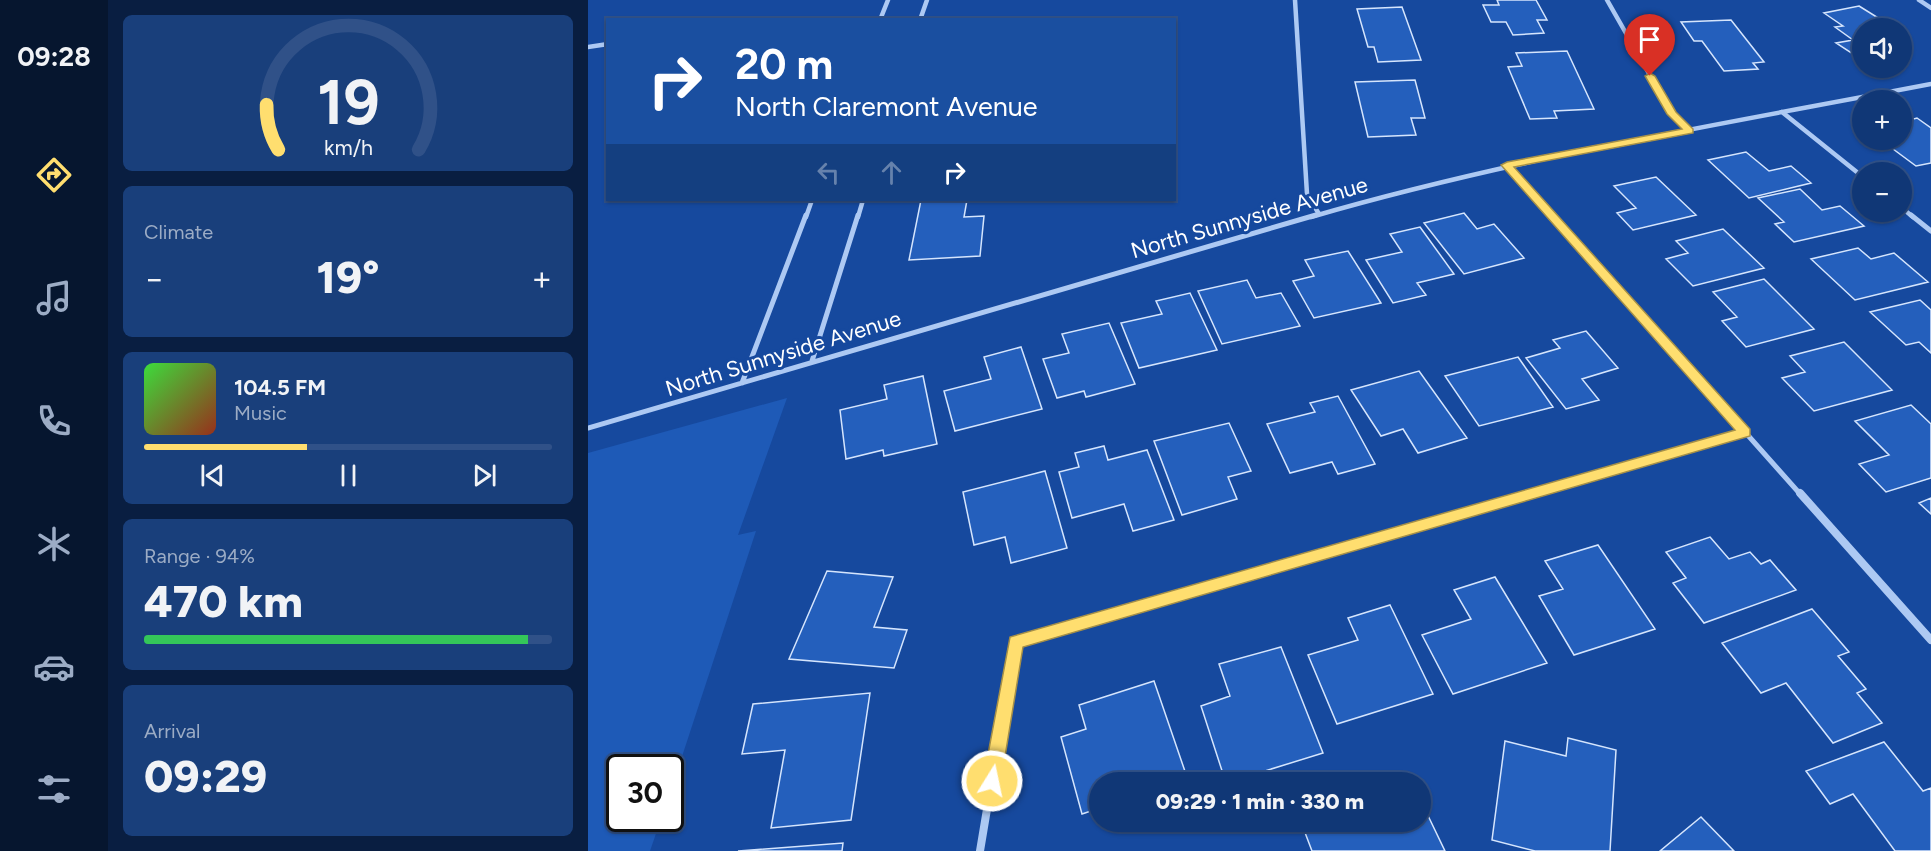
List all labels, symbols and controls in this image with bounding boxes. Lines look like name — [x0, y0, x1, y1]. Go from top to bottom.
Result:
pin — [1624, 14, 1675, 76]
map controls — [1852, 18, 1912, 222]
button: sound — [1852, 18, 1912, 78]
icon: arrive — [1633, 23, 1666, 56]
text: 20 m — [735, 39, 833, 90]
text: 09:28 — [17, 40, 91, 73]
icon: right — [636, 42, 714, 120]
text: 19 — [317, 65, 379, 140]
text: North Claremont Avenue — [735, 90, 1038, 123]
button: + — [1852, 90, 1912, 150]
text: km/h — [324, 135, 372, 160]
icon: directions — [33, 154, 75, 196]
icon: left — [812, 156, 845, 189]
icon: ahead — [875, 156, 908, 189]
icon: right — [938, 156, 971, 189]
button: − — [1852, 162, 1912, 222]
street label: North Sunnyside Avenue — [1128, 171, 1371, 264]
text: Climate — [144, 220, 213, 244]
text: 19° — [317, 250, 379, 304]
text: − — [144, 259, 165, 298]
text: + — [531, 259, 552, 298]
icon: music — [33, 277, 75, 319]
street label: North Sunnyside Avenue — [662, 305, 904, 402]
text: 104.5 FM — [234, 374, 326, 401]
icon: phone — [33, 400, 75, 442]
text: Music — [234, 401, 287, 425]
icon: previous — [196, 459, 229, 492]
icon: pause — [332, 459, 365, 492]
icon: next — [468, 459, 501, 492]
icon: climate — [33, 523, 75, 565]
text: Range · 94% — [144, 544, 255, 568]
text: 470 km — [144, 574, 303, 628]
icon: car — [33, 646, 75, 688]
text: Arrival — [144, 719, 200, 743]
text: 09:29 — [144, 749, 267, 803]
position arrow — [960, 749, 1024, 813]
speed limit sign: 30 — [606, 754, 684, 832]
icon: filters — [33, 768, 75, 810]
text: 09:29 · 1 min · 330 m — [1156, 788, 1364, 815]

